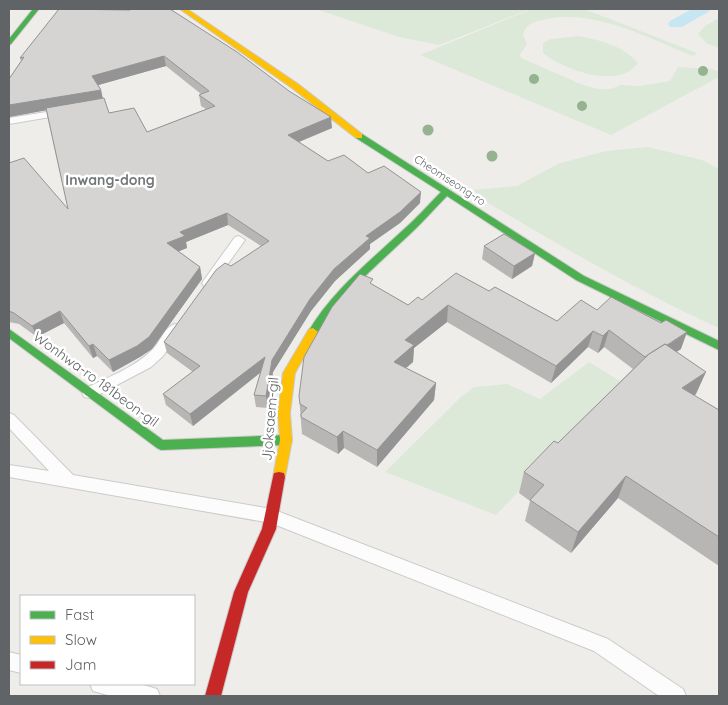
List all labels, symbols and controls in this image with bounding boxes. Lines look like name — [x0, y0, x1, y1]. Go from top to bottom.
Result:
street label: Cheomseong-ro — [412, 152, 489, 209]
district label: Inwang-dong — [65, 171, 155, 189]
street label: Wonhwa-ro 181beon-gil — [30, 327, 162, 431]
street label: Jjoksaem-gil — [257, 376, 283, 462]
legend — [20, 595, 195, 685]
text: Fast — [65, 605, 94, 624]
text: Slow — [65, 630, 97, 649]
text: Jam — [65, 655, 96, 674]

